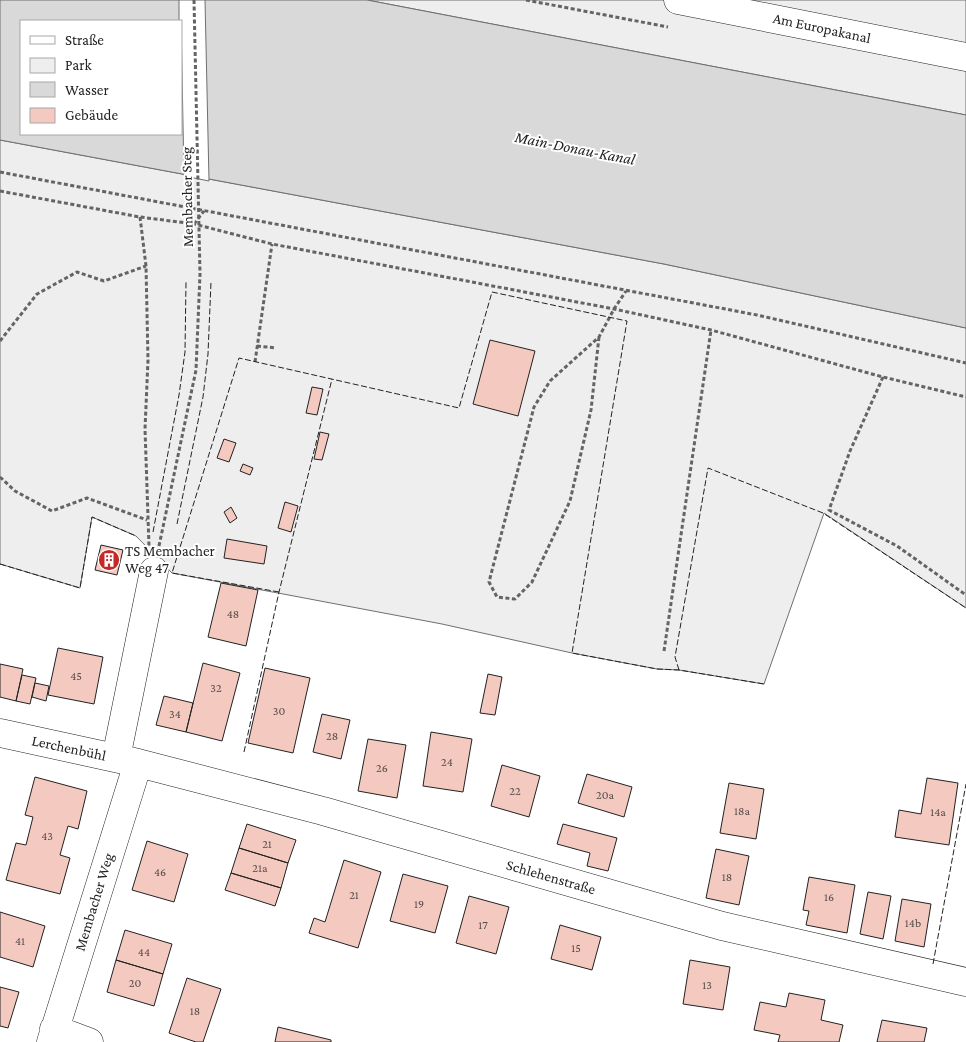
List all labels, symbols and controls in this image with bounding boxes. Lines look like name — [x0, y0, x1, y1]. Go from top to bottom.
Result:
street label: Am Europakanal — [771, 10, 872, 47]
legend — [20, 20, 182, 135]
text: Straße — [65, 32, 104, 48]
text: Park — [65, 57, 92, 73]
text: Wasser — [65, 82, 109, 98]
text: Gebäude — [65, 107, 119, 123]
water label: Main-Donau-Kanal — [512, 128, 638, 168]
street label: Membacher Steg — [178, 147, 197, 247]
place label: TS Membacher Weg 47 — [125, 543, 216, 577]
building icon: TS Membacher Weg 47 — [97, 548, 121, 572]
house number: 48 — [227, 607, 239, 621]
house number: 45 — [70, 669, 82, 683]
house number: 32 — [210, 681, 222, 695]
house number: 30 — [273, 704, 285, 718]
house number: 34 — [169, 707, 181, 721]
house number: 28 — [326, 729, 338, 743]
street label: Lerchenbühl — [30, 732, 108, 764]
house number: 24 — [441, 755, 453, 769]
house number: 26 — [376, 761, 388, 775]
house number: 22 — [509, 784, 521, 798]
house number: 20a — [596, 788, 614, 802]
house number: 18a — [734, 804, 750, 818]
house number: 14a — [930, 805, 946, 819]
house number: 43 — [41, 829, 53, 843]
house number: 21 — [262, 837, 272, 851]
street label: Membacher Weg — [71, 851, 117, 953]
street label: Schlehenstraße — [504, 857, 598, 898]
house number: 21a — [252, 861, 268, 875]
house number: 46 — [154, 865, 166, 879]
house number: 18 — [722, 870, 732, 884]
house number: 21 — [349, 888, 359, 902]
house number: 16 — [824, 890, 834, 904]
house number: 19 — [414, 897, 424, 911]
house number: 14b — [905, 916, 921, 930]
house number: 17 — [478, 918, 488, 932]
house number: 41 — [15, 934, 25, 948]
house number: 15 — [571, 941, 581, 955]
house number: 44 — [138, 945, 150, 959]
house number: 20 — [129, 976, 141, 990]
house number: 13 — [702, 978, 712, 992]
house number: 18 — [190, 1004, 200, 1018]

